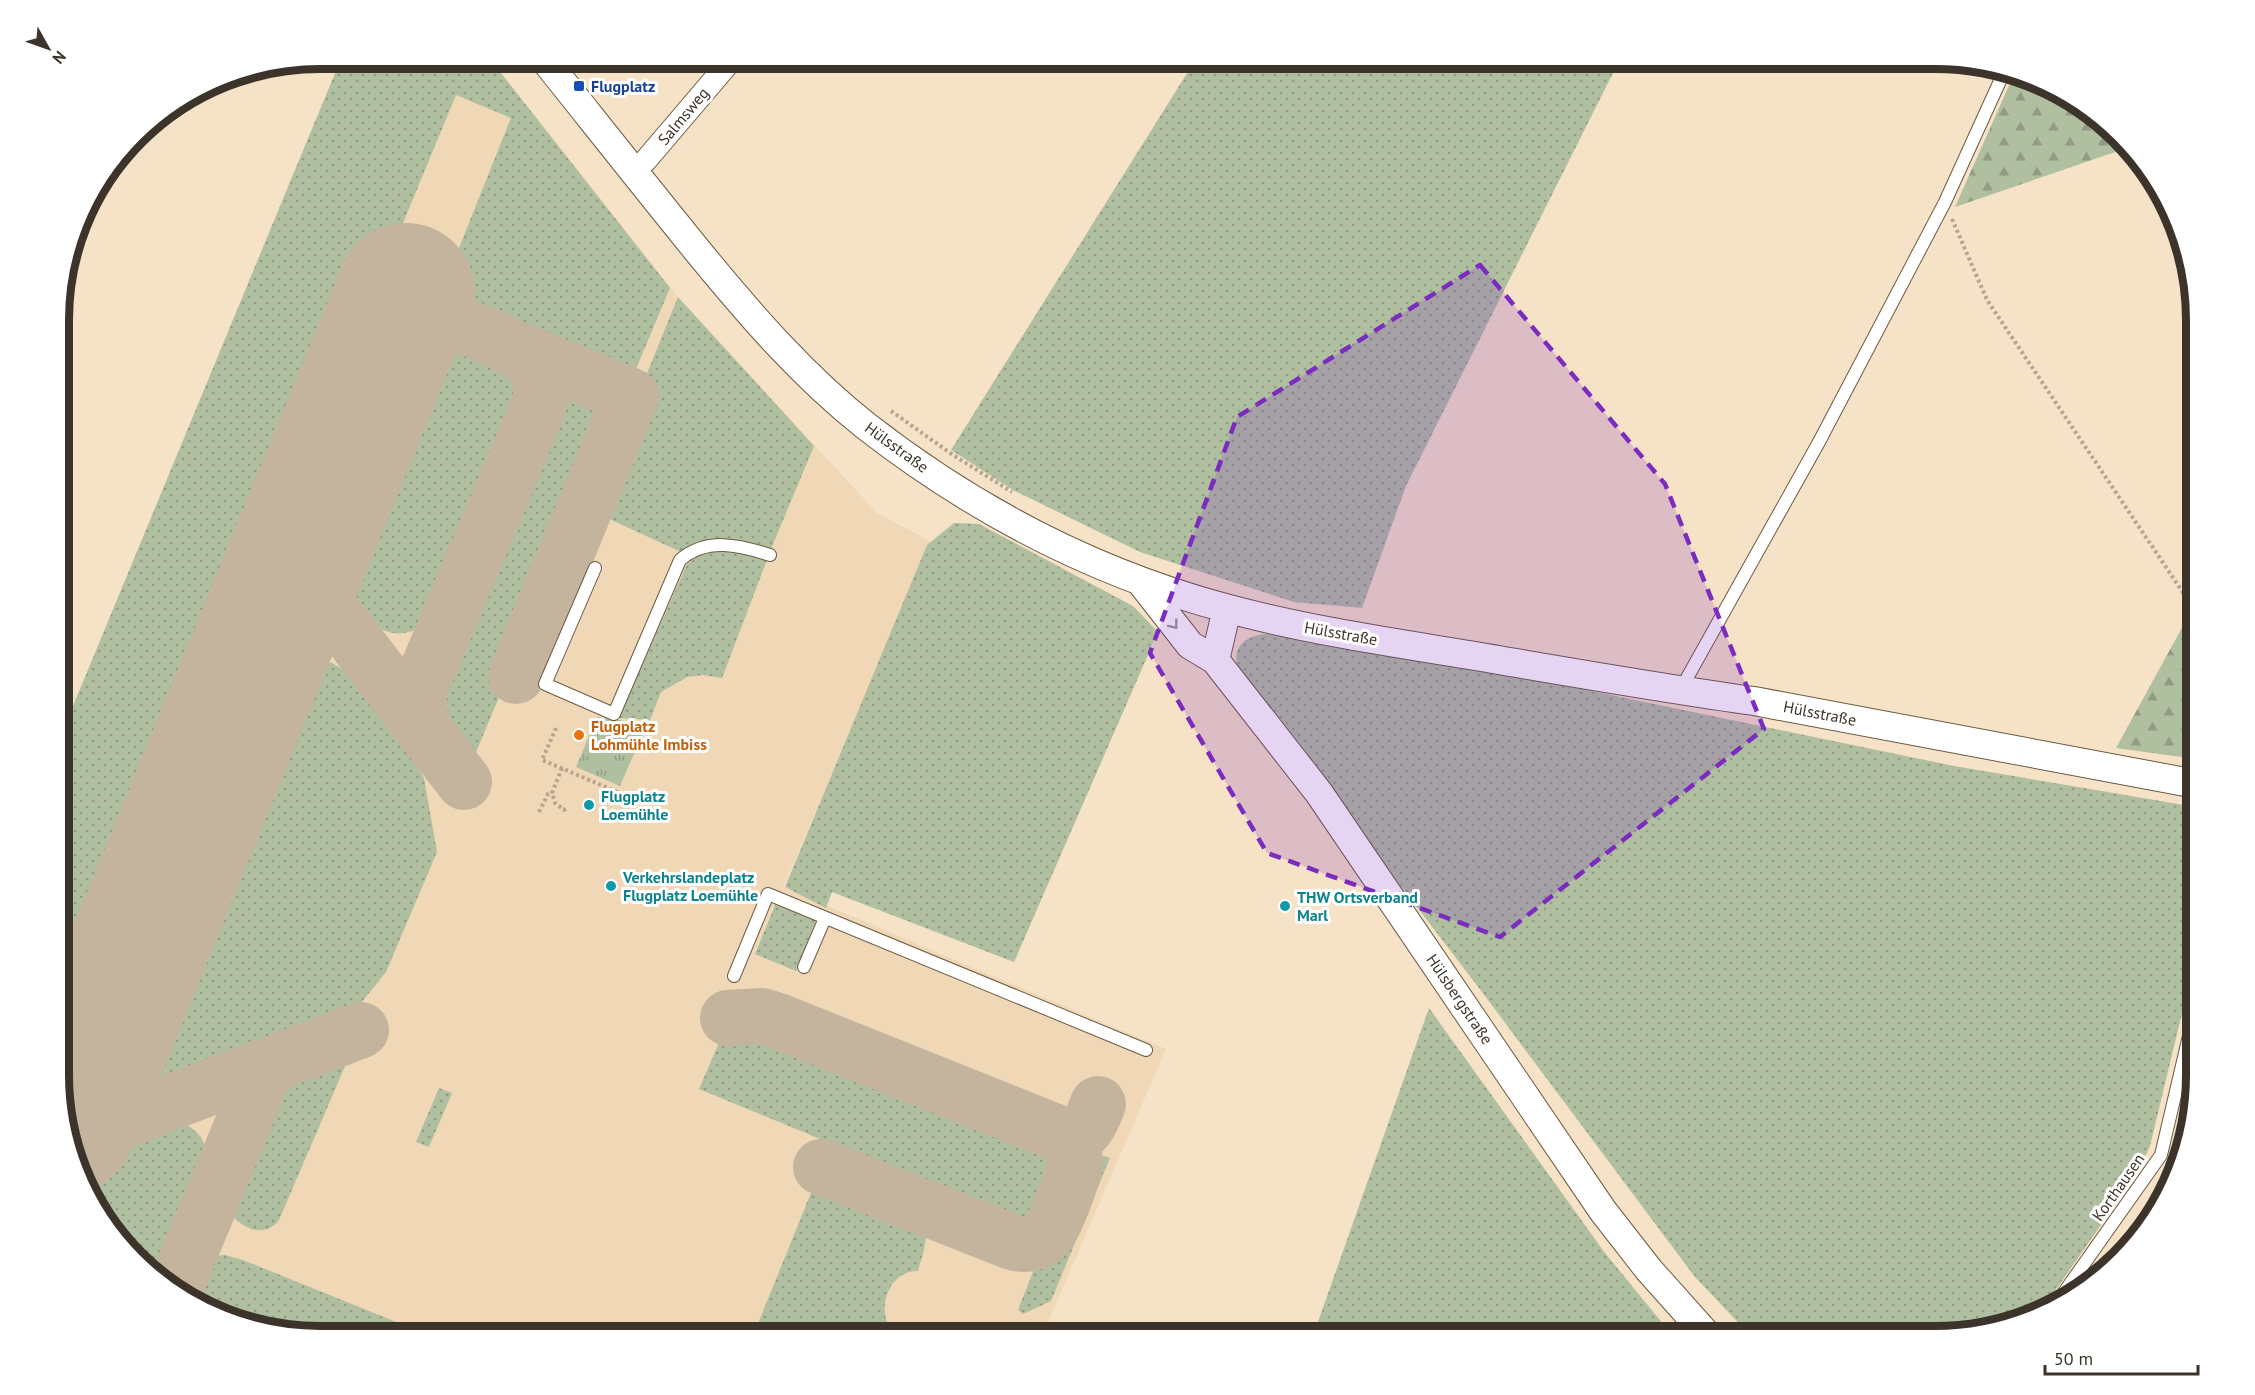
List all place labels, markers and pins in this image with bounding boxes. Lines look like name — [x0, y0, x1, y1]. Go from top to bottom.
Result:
place label: Flugplatz — [591, 76, 655, 96]
marker: Flugplatz — [572, 79, 586, 93]
place label: Flugplatz Lohmühle Imbiss — [591, 716, 707, 754]
marker: Flugplatz Lohmühle Imbiss — [572, 728, 586, 742]
place label: Flugplatz Loemühle — [601, 786, 668, 824]
marker: Flugplatz Loemühle — [582, 798, 596, 812]
place label: Verkehrslandeplatz Flugplatz Loemühle — [622, 867, 758, 905]
marker: Verkehrslandeplatz Flugplatz Loemühle — [604, 879, 618, 893]
place label: THW Ortsverband Marl — [1297, 887, 1418, 925]
marker: THW Ortsverband Marl — [1278, 899, 1292, 913]

